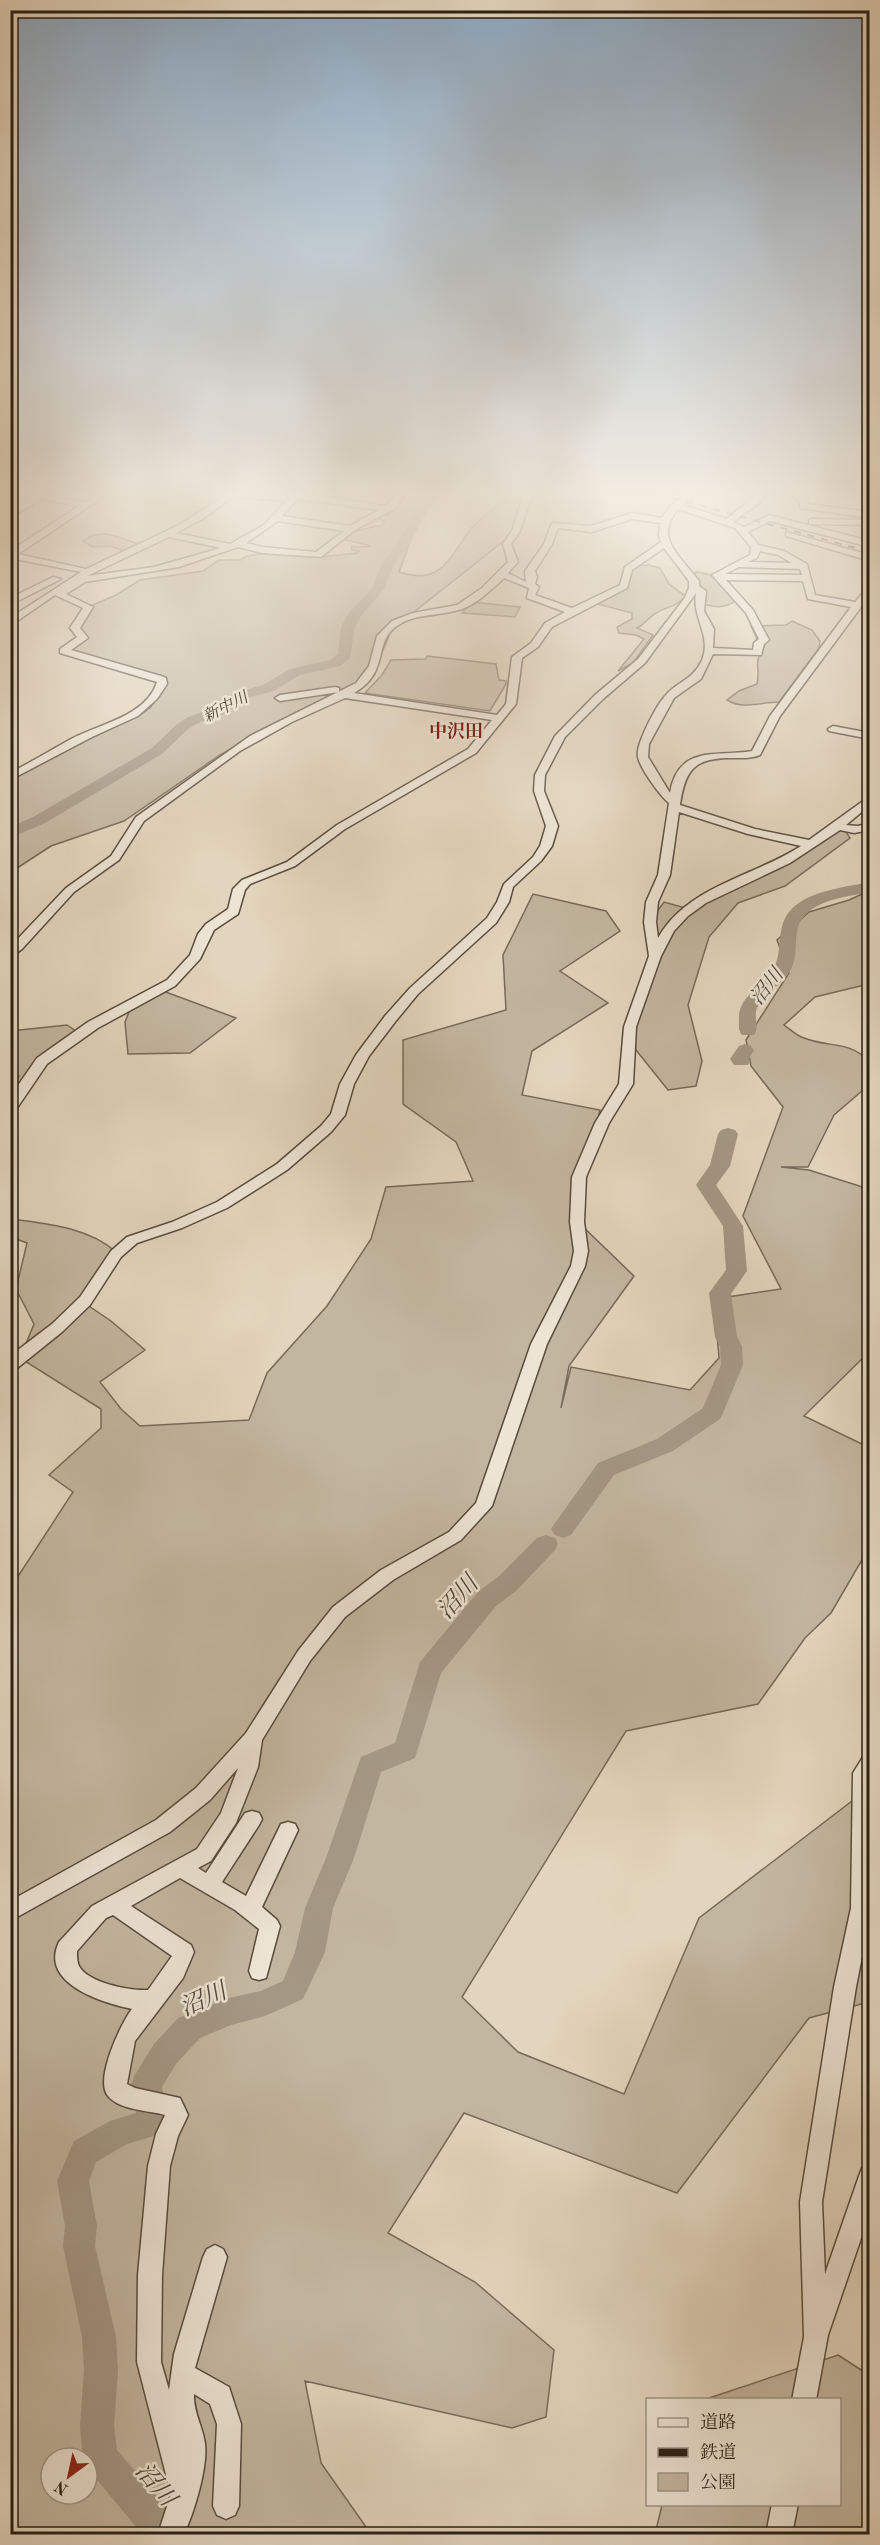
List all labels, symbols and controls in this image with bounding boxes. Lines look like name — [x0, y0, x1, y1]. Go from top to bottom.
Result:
water label: 新中川 — [200, 687, 253, 726]
district label: 中沢田 — [429, 721, 483, 741]
water label: 沼川 — [746, 963, 789, 1009]
water label: 沼川 — [432, 1569, 485, 1624]
water label: 沼川 — [176, 1977, 233, 2022]
legend — [646, 2398, 841, 2506]
text: 道路 — [700, 2412, 736, 2432]
text: 鉄道 — [700, 2442, 736, 2462]
north arrow — [39, 2446, 99, 2506]
water label: 沼川 — [130, 2458, 183, 2514]
text: 公園 — [700, 2473, 736, 2492]
text: N — [52, 2476, 71, 2497]

